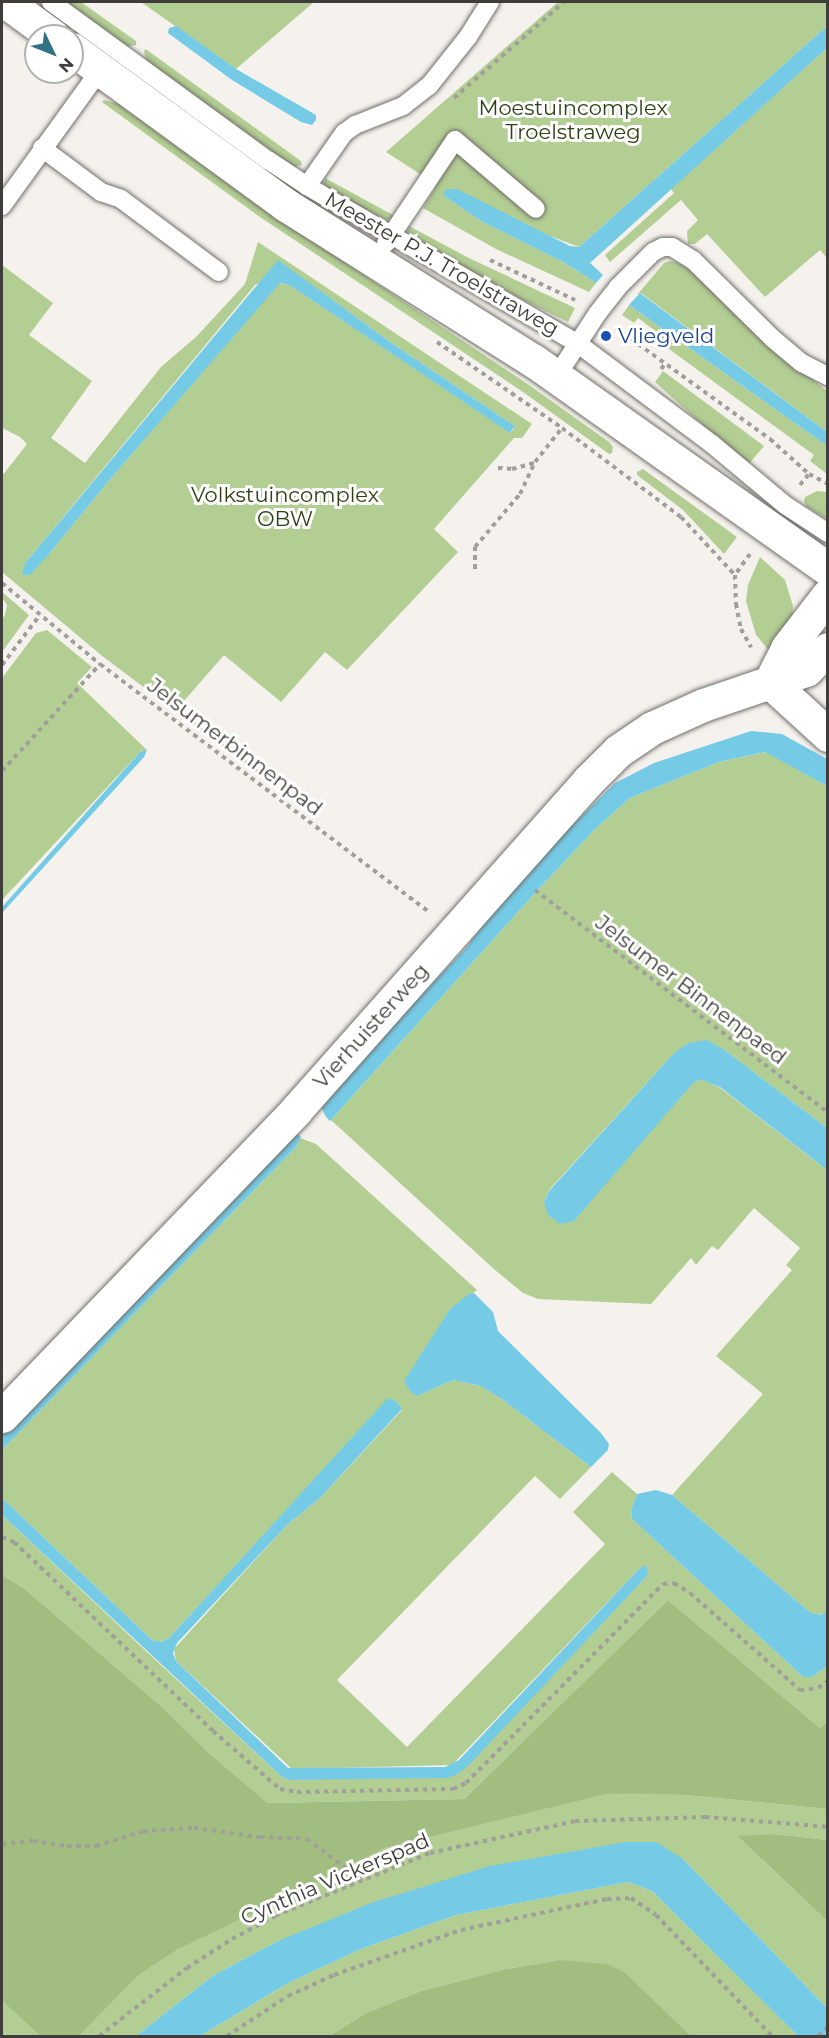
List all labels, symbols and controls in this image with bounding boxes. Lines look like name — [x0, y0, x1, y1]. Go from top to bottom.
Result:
north arrow — [24, 24, 84, 84]
text: N — [55, 54, 77, 76]
park label: Moestuincomplex Troelstraweg — [478, 95, 668, 145]
street label: Meester P.J. Troelstraweg — [321, 187, 563, 341]
place label: Vliegveld — [618, 323, 714, 349]
marker: Vliegveld — [599, 329, 613, 343]
park label: Volkstuincomplex OBW — [191, 482, 379, 532]
street label: Jelsumerbinnenpad — [143, 673, 327, 821]
street label: Jelsumer Binnenpaed — [591, 910, 791, 1070]
street label: Vierhuisterweg — [308, 958, 434, 1094]
street label: Cynthia Vickerspad — [237, 1828, 433, 1930]

